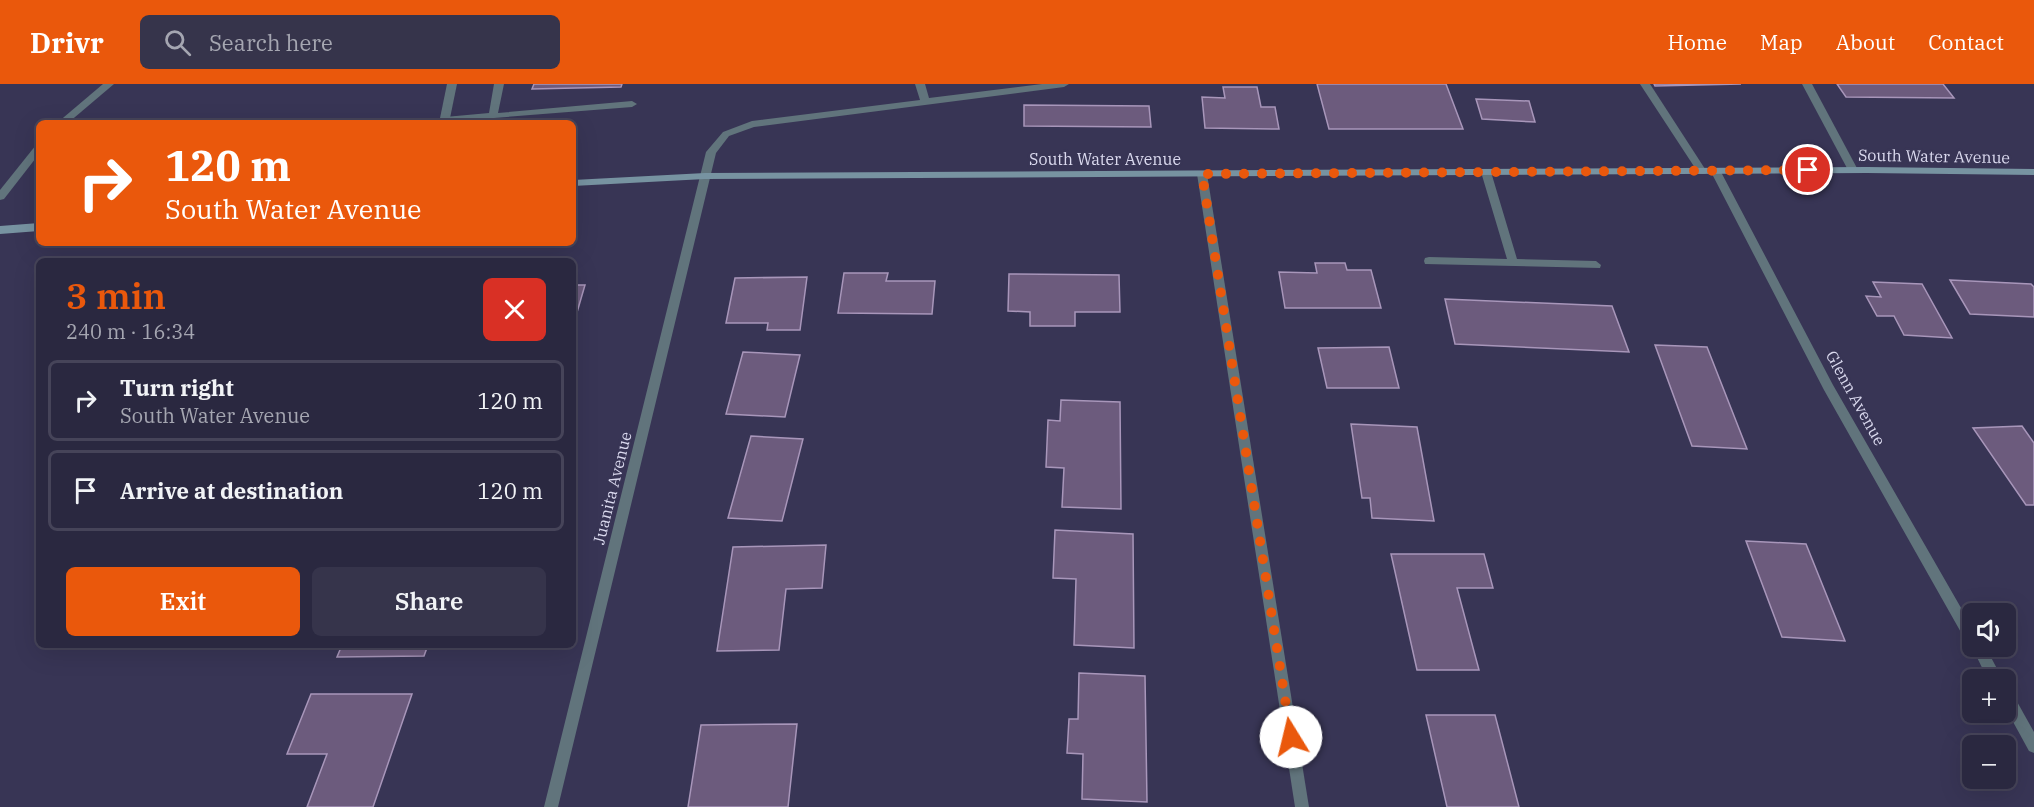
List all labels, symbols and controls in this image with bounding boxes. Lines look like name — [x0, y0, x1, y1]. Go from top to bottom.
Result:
search box — [140, 15, 560, 69]
text: Drivr — [30, 24, 104, 61]
icon: search — [161, 26, 194, 59]
text: Search here — [209, 28, 333, 57]
text: Home — [1667, 28, 1727, 56]
text: Map — [1760, 28, 1803, 56]
text: About — [1836, 28, 1895, 56]
text: Contact — [1928, 28, 2004, 56]
text: 120 m — [165, 138, 291, 193]
icon: right — [66, 144, 144, 222]
pin — [1782, 144, 1833, 195]
street label: South Water Avenue — [1858, 145, 2010, 167]
street label: South Water Avenue — [1029, 149, 1181, 169]
icon: arrive — [1791, 153, 1824, 186]
text: South Water Avenue — [165, 191, 422, 226]
text: 3 min — [66, 272, 166, 319]
button: close — [483, 278, 546, 341]
text: 240 m · 16:34 — [66, 318, 195, 345]
street label: Glenn Avenue — [1822, 347, 1890, 449]
text: Turn right — [120, 373, 234, 402]
icon: right — [69, 384, 102, 417]
text: 120 m — [477, 386, 543, 415]
text: South Water Avenue — [120, 402, 310, 429]
street label: Juanita Avenue — [588, 430, 636, 546]
icon: arrive — [69, 474, 102, 507]
text: Arrive at destination — [120, 476, 343, 505]
text: 120 m — [477, 476, 543, 505]
button: Exit — [66, 567, 300, 636]
button: Share — [312, 567, 546, 636]
map controls — [1962, 603, 2016, 789]
button: sound — [1962, 603, 2016, 657]
button: + — [1962, 669, 2016, 723]
position arrow — [1259, 705, 1323, 769]
button: − — [1962, 735, 2016, 789]

